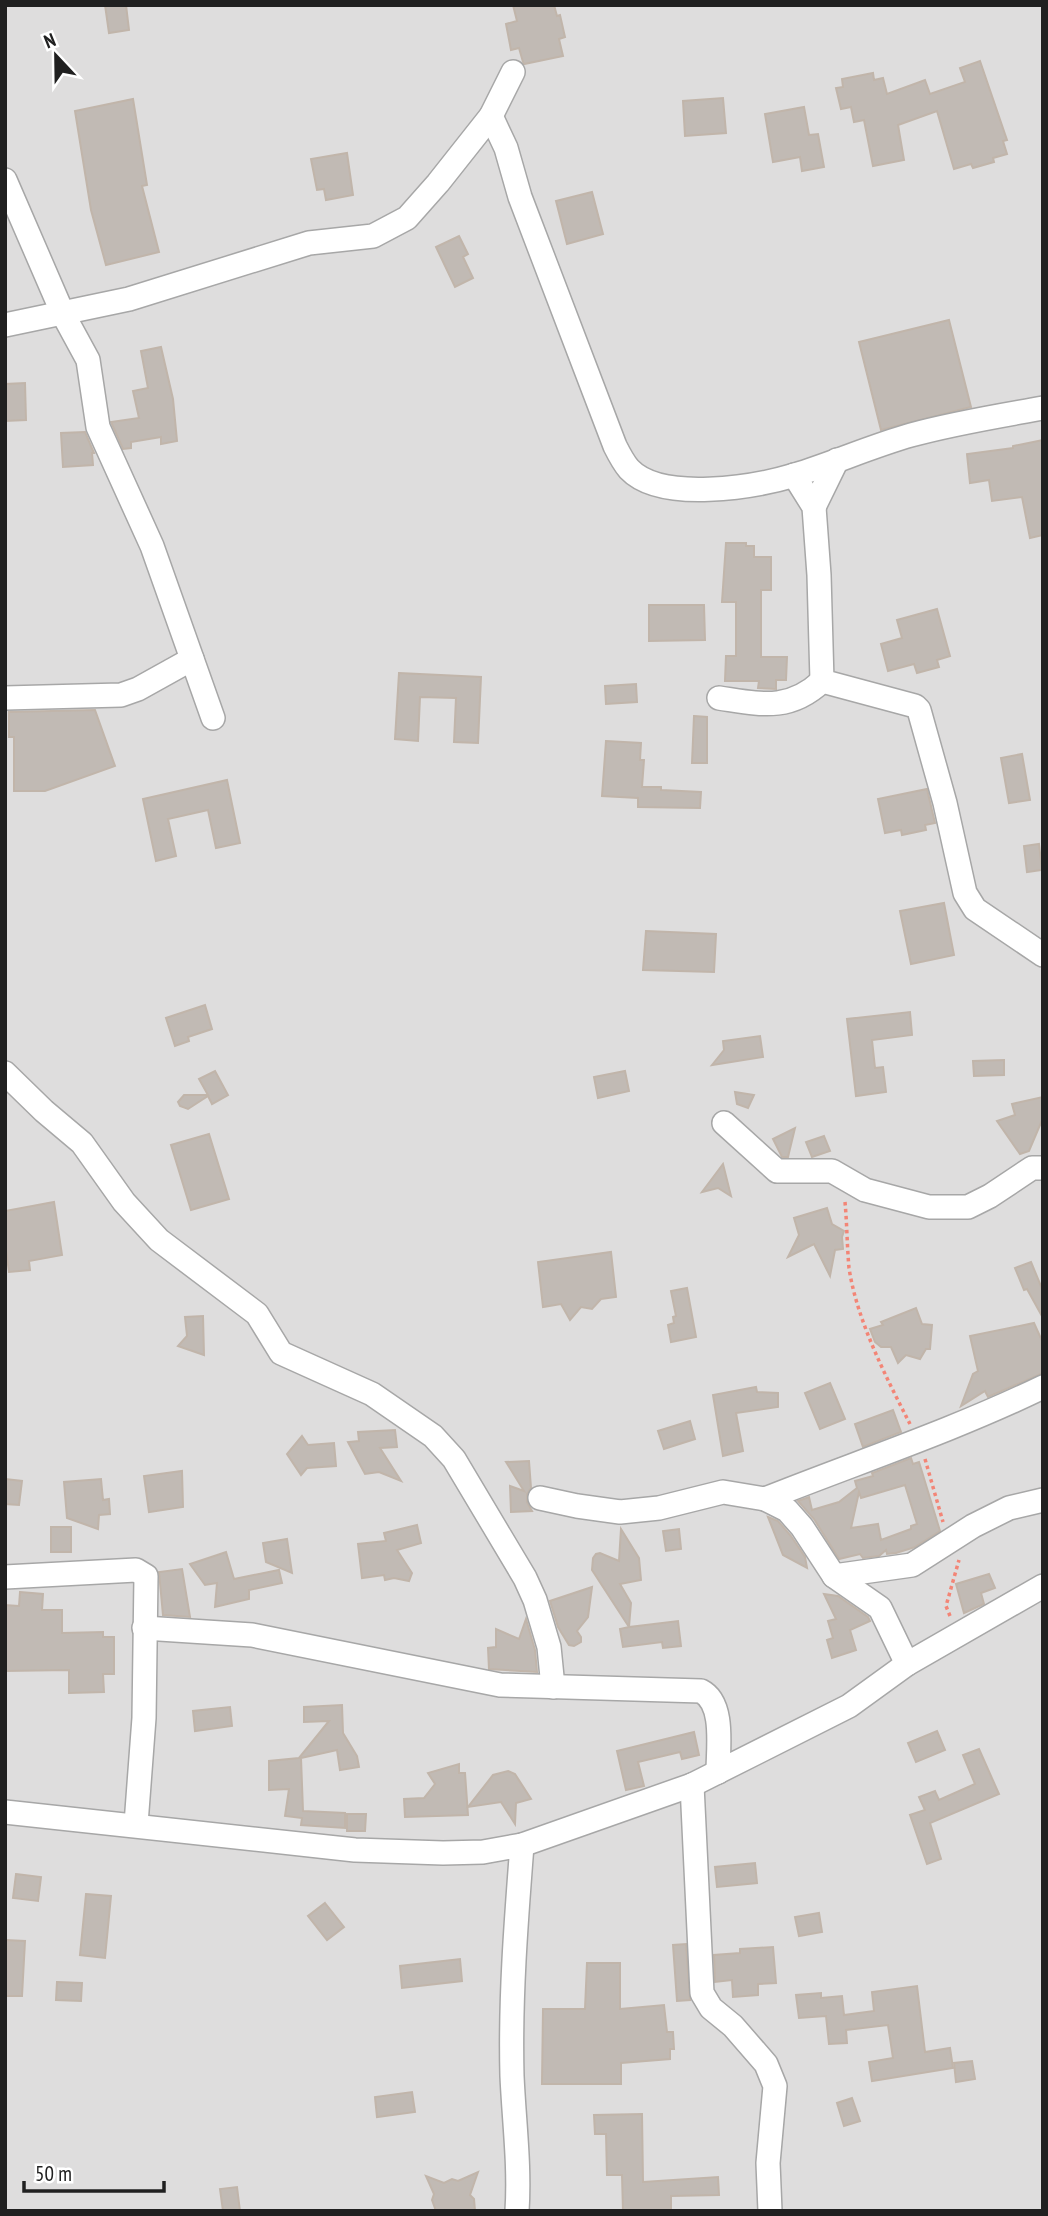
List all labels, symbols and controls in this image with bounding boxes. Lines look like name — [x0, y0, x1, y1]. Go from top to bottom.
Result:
north arrow — [21, 21, 91, 91]
text: N — [40, 27, 59, 53]
scale bar — [24, 2150, 164, 2194]
text: 50 m — [35, 2160, 72, 2187]

